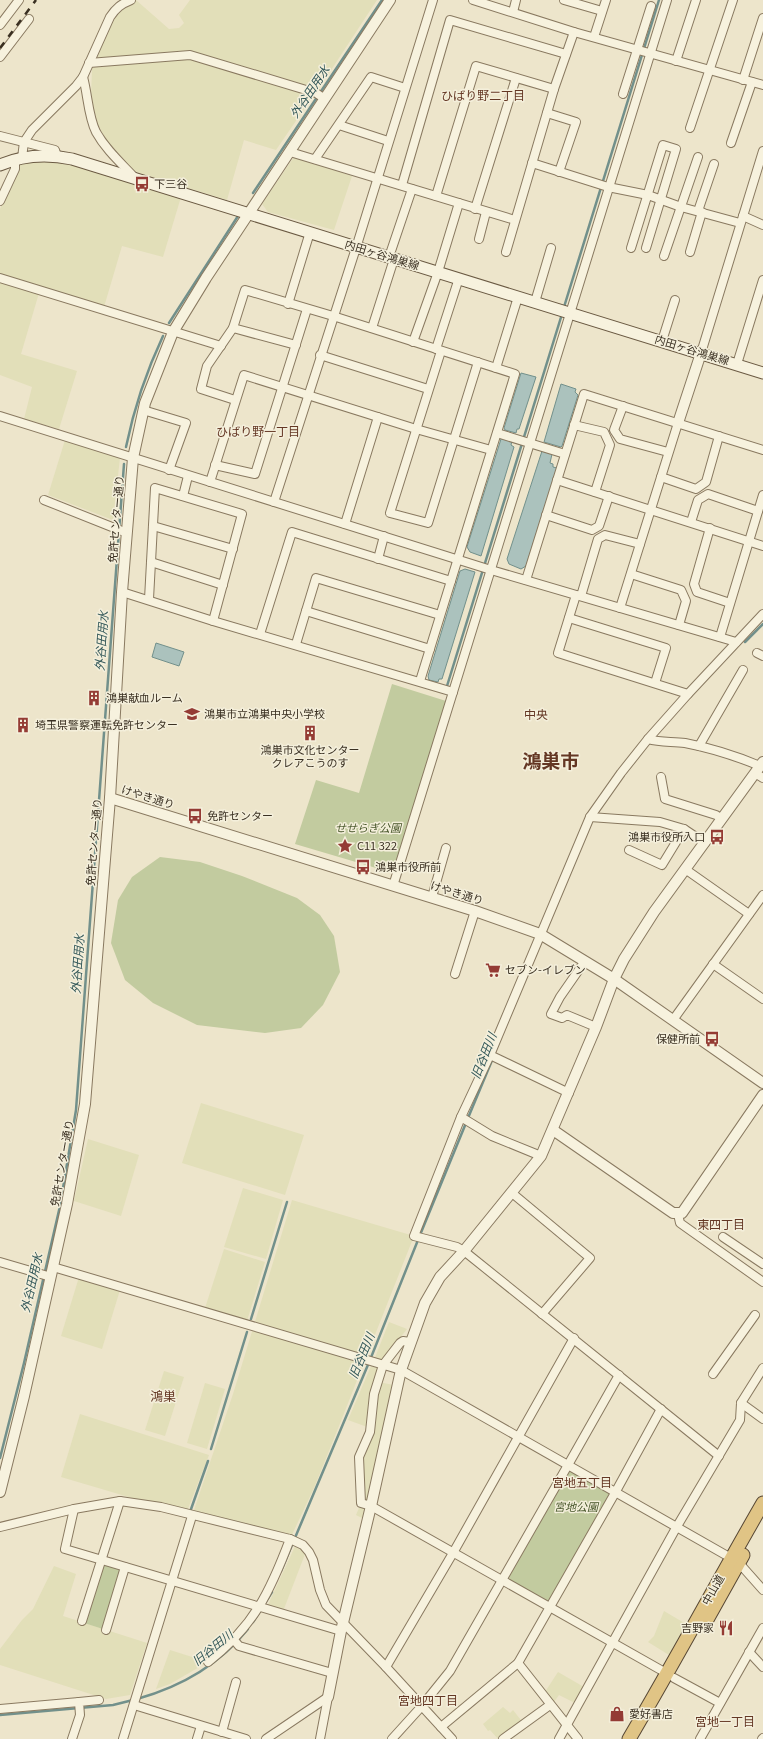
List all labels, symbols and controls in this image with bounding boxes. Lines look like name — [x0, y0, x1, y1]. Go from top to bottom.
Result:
water label: 外谷田用水 — [285, 60, 334, 121]
district label: ひばり野二丁目 — [441, 86, 525, 103]
bus stop icon: 下三谷 — [133, 175, 151, 193]
place label: 下三谷 — [154, 175, 187, 191]
street label: 内田ヶ谷鴻巣線 — [343, 235, 421, 273]
street label: 内田ヶ谷鴻巣線 — [653, 330, 731, 368]
district label: ひばり野一丁目 — [216, 422, 300, 439]
street label: 免許センター通り — [103, 474, 127, 563]
water label: 外谷田用水 — [90, 608, 111, 671]
building icon: 鴻巣献血ルーム — [85, 689, 103, 707]
place label: 鴻巣献血ルーム — [106, 689, 183, 705]
school or university icon: 鴻巣市立鴻巣中央小学校 — [183, 705, 201, 723]
place label: 鴻巣市立鴻巣中央小学校 — [204, 705, 325, 721]
district label: 中央 — [524, 705, 548, 722]
building icon: 埼玉県警察運転免許センター — [14, 716, 32, 734]
place label: 埼玉県警察運転免許センター — [35, 716, 178, 732]
building icon: 鴻巣市文化センター クレアこうのす — [301, 724, 319, 742]
place label: 鴻巣市文化センター クレアこうのす — [261, 741, 360, 770]
district label: 鴻巣市 — [522, 746, 580, 773]
street label: けやき通り — [120, 780, 177, 812]
street label: 免許センター通り — [81, 797, 105, 886]
bus stop icon: 免許センター — [186, 807, 204, 825]
place label: 免許センター — [207, 807, 273, 823]
park label: せせらぎ公園 — [335, 819, 403, 835]
place label: 鴻巣市役所入口 — [628, 828, 705, 844]
bus stop icon: 鴻巣市役所入口 — [708, 828, 726, 846]
place icon: C11 322 — [336, 837, 354, 855]
place label: C11 322 — [357, 837, 397, 853]
bus stop icon: 鴻巣市役所前 — [354, 858, 372, 876]
place label: 鴻巣市役所前 — [375, 858, 441, 874]
street label: けやき通り — [429, 876, 486, 908]
water label: 外谷田用水 — [66, 931, 87, 994]
supermarket icon: セブン-イレブン — [484, 961, 502, 979]
place label: セブン-イレブン — [505, 961, 586, 977]
water label: 旧谷田川 — [466, 1028, 500, 1081]
place label: 保健所前 — [656, 1030, 700, 1046]
bus stop icon: 保健所前 — [703, 1030, 721, 1048]
street label: 免許センター通り — [45, 1118, 77, 1208]
district label: 東四丁目 — [697, 1215, 745, 1232]
water label: 外谷田用水 — [16, 1250, 46, 1314]
water label: 旧谷田川 — [343, 1328, 379, 1381]
district label: 鴻巣 — [150, 1386, 176, 1405]
district label: 宮地五丁目 — [552, 1473, 612, 1490]
park label: 宮地公園 — [554, 1498, 600, 1514]
street label: 中山道 — [697, 1571, 727, 1608]
place label: 吉野家 — [681, 1619, 714, 1635]
restaurant icon: 吉野家 — [717, 1619, 735, 1637]
water label: 旧谷田川 — [188, 1624, 238, 1669]
district label: 宮地四丁目 — [398, 1691, 458, 1708]
shop icon: 愛好書店 — [608, 1705, 626, 1723]
place label: 愛好書店 — [629, 1705, 673, 1721]
district label: 宮地一丁目 — [695, 1712, 755, 1729]

